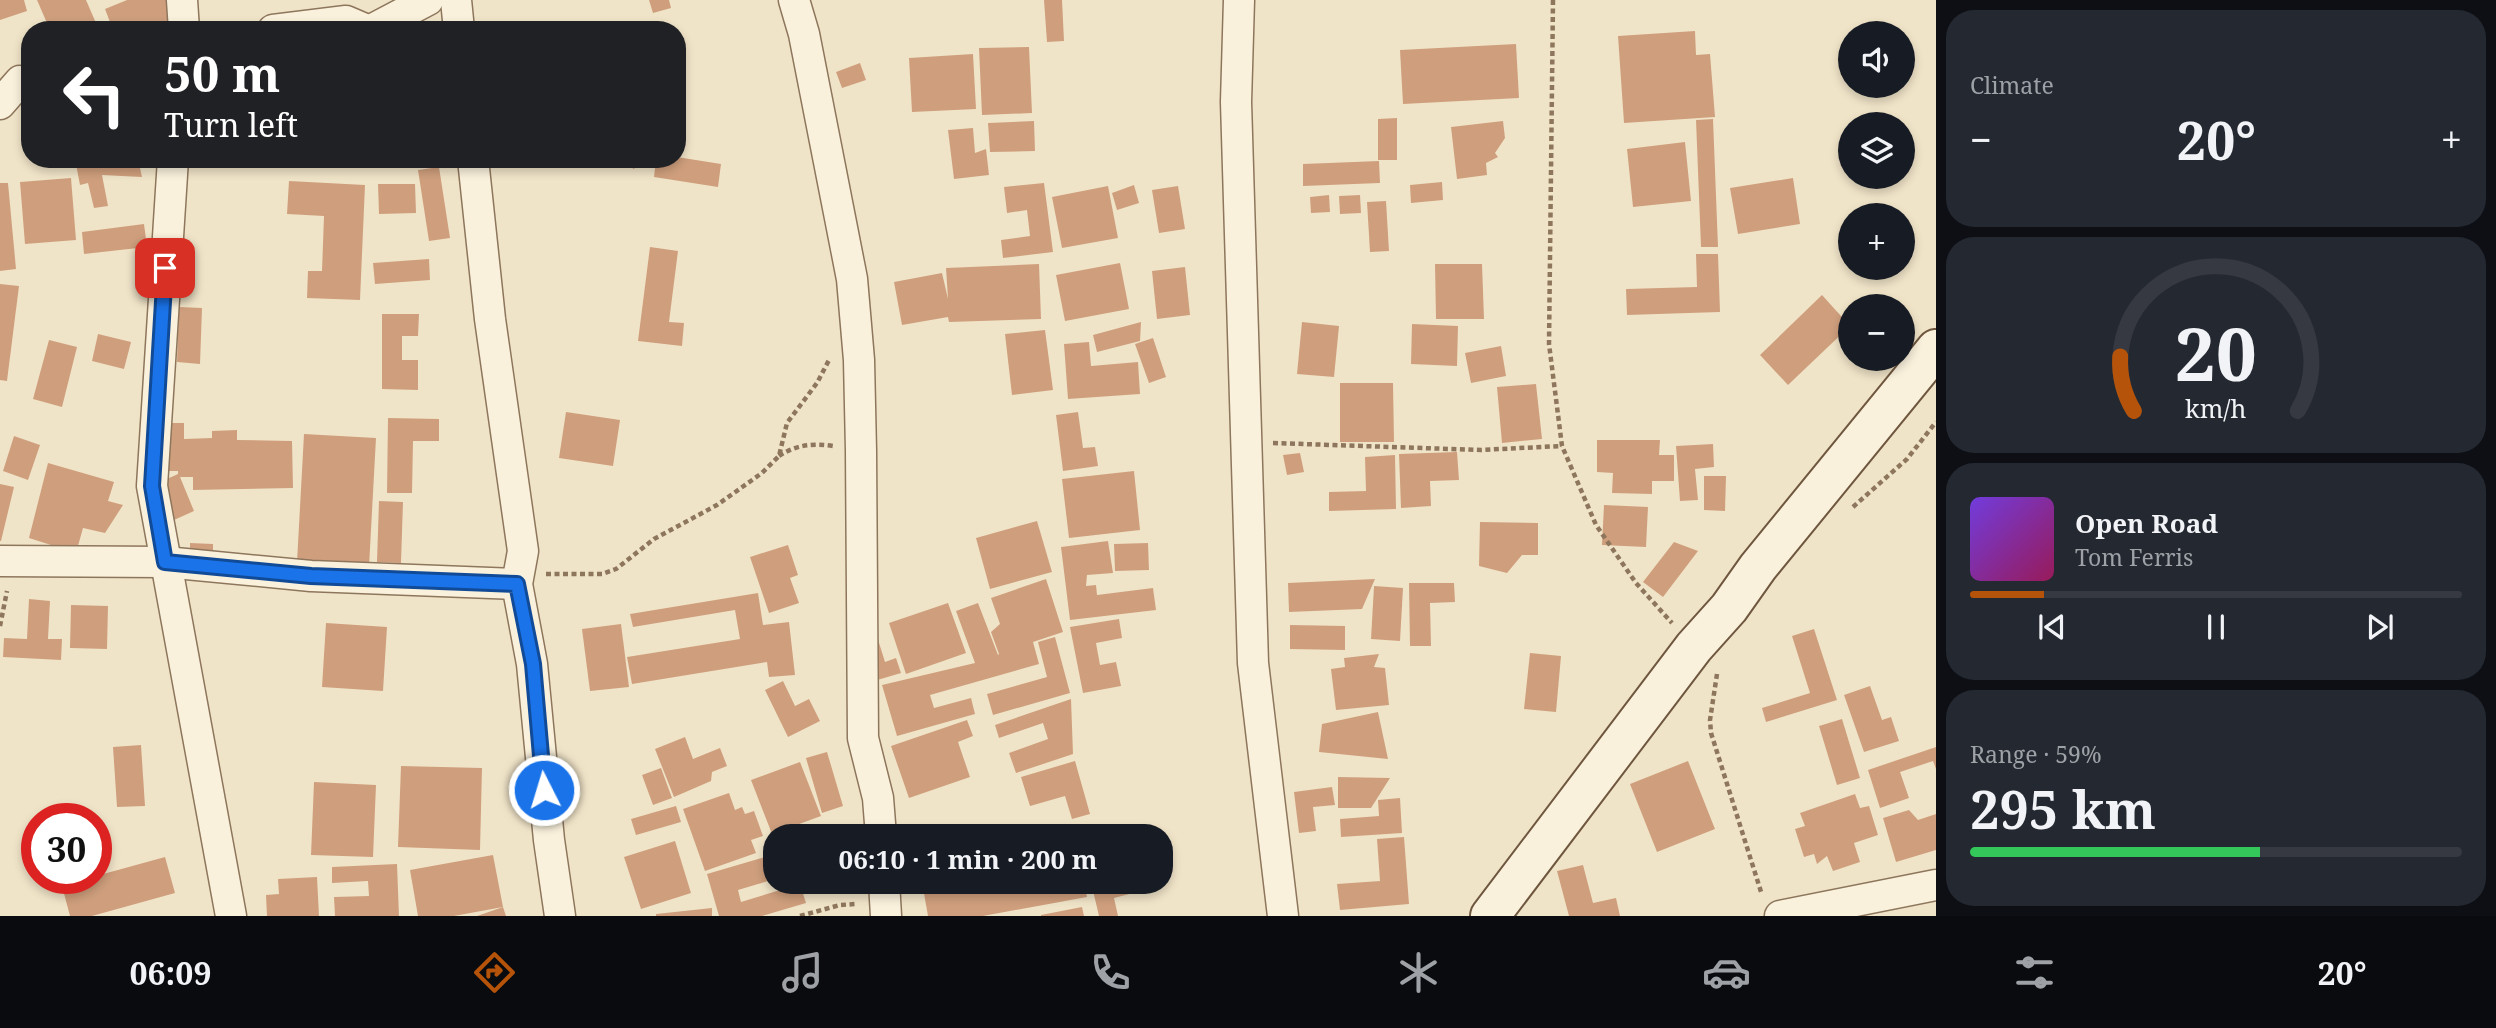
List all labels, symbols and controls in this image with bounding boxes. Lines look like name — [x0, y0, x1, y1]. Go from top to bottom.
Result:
map controls — [1838, 21, 1915, 371]
button: sound — [1838, 21, 1915, 98]
text: 50 m — [164, 40, 280, 106]
icon: left — [49, 49, 140, 140]
text: Climate — [1970, 69, 2054, 101]
text: Turn left — [164, 103, 298, 146]
text: 20° — [2177, 104, 2256, 175]
button: layers — [1838, 112, 1915, 189]
text: − — [1970, 113, 1992, 165]
text: + — [2441, 113, 2462, 165]
button: + — [1838, 203, 1915, 280]
pin — [135, 238, 195, 298]
icon: arrive — [146, 249, 184, 287]
button: − — [1838, 294, 1915, 371]
text: 20 — [2175, 303, 2257, 402]
text: km/h — [2185, 391, 2247, 425]
text: Open Road — [2075, 505, 2218, 541]
text: Tom Ferris — [2075, 541, 2193, 573]
icon: previous — [2033, 608, 2071, 646]
icon: pause — [2197, 608, 2235, 646]
icon: next — [2361, 608, 2399, 646]
text: Range · 59% — [1970, 738, 2102, 770]
position arrow — [507, 753, 581, 827]
text: 295 km — [1970, 773, 2156, 844]
speed limit sign: 30 — [21, 803, 112, 894]
text: 06:10 · 1 min · 200 m — [838, 841, 1098, 877]
icon: directions — [470, 948, 519, 997]
icon: music — [778, 948, 827, 997]
icon: phone — [1086, 948, 1135, 997]
icon: climate — [1394, 948, 1443, 997]
icon: car — [1702, 948, 1751, 997]
icon: filters — [2010, 948, 2059, 997]
text: 06:09 — [129, 951, 211, 994]
text: 20° — [2318, 951, 2366, 994]

